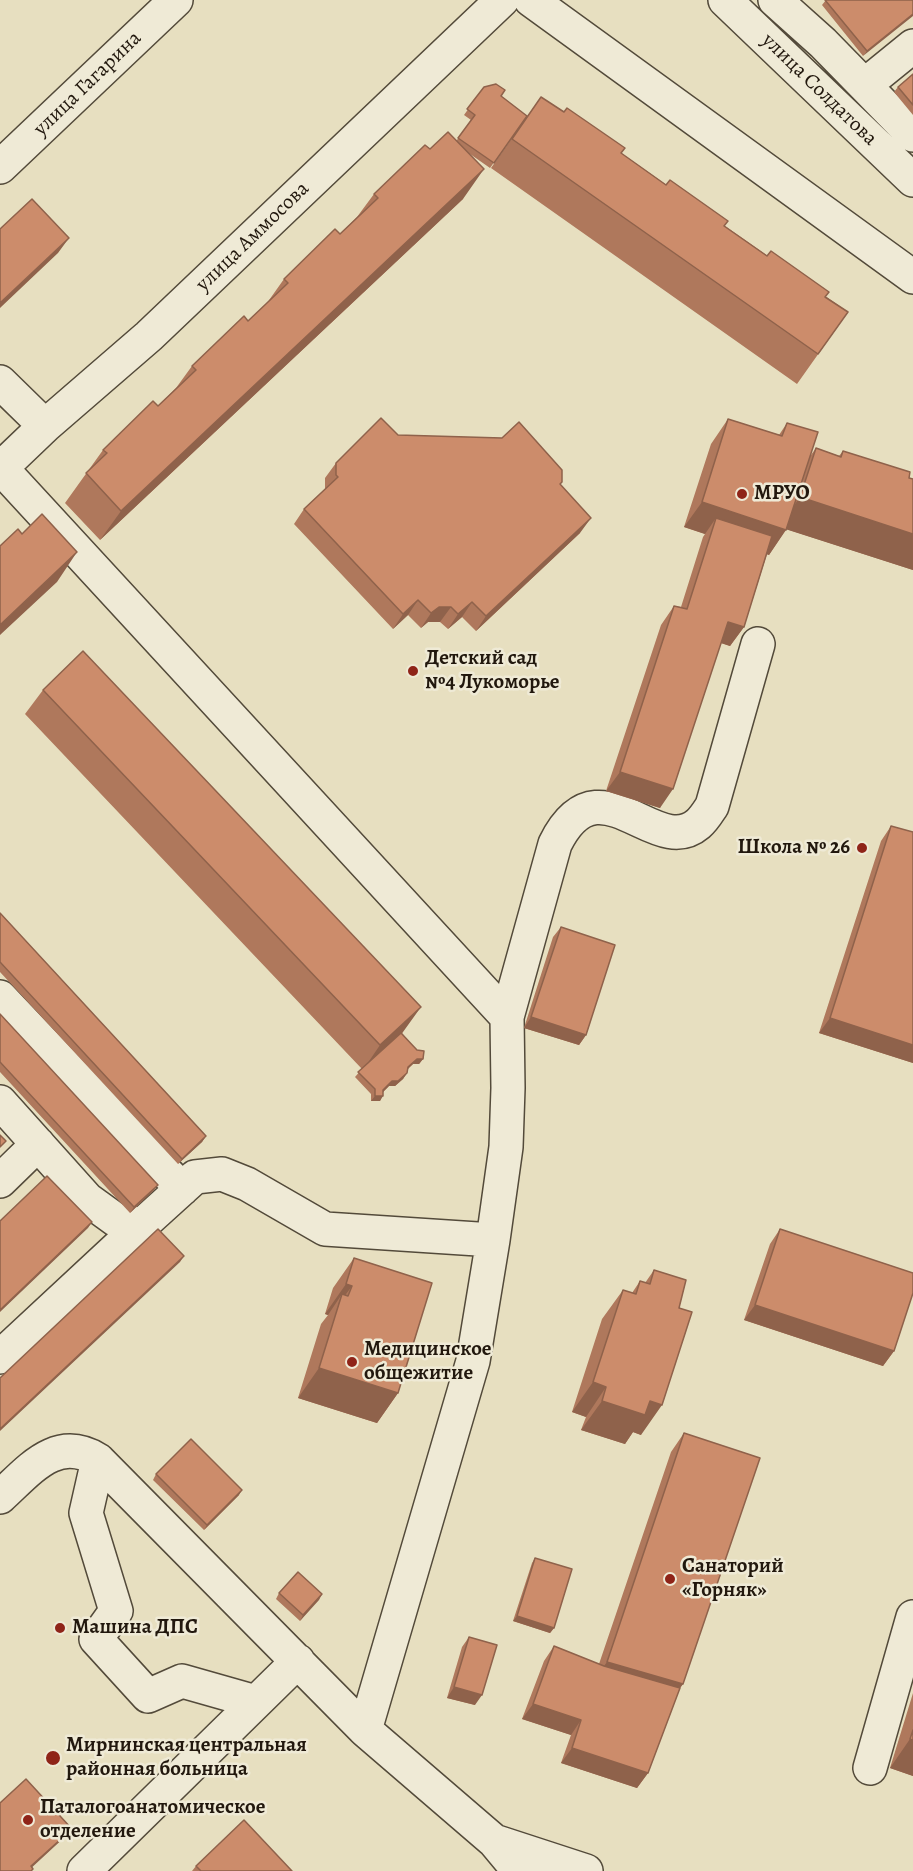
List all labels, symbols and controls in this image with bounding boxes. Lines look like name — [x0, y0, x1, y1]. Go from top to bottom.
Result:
street label: улица Гагарина — [29, 26, 147, 142]
street label: улица Солдатова — [756, 28, 882, 152]
street label: улица Аммосова — [191, 177, 315, 297]
place label: МРУО — [754, 481, 810, 507]
marker: МРУО — [735, 487, 749, 501]
place label: Детский сад №4 Лукоморье — [425, 646, 559, 696]
marker: Детский сад №4 Лукоморье — [406, 664, 420, 678]
place label: Школа № 26 — [737, 835, 850, 861]
marker: Школа № 26 — [855, 841, 869, 855]
place label: Медицинское общежитие — [364, 1337, 492, 1387]
marker: Медицинское общежитие — [345, 1355, 359, 1369]
place label: Санаторий «Горняк» — [682, 1554, 784, 1604]
marker: Санаторий «Горняк» — [663, 1572, 677, 1586]
place label: Машина ДПС — [72, 1615, 198, 1641]
marker: Машина ДПС — [53, 1621, 67, 1635]
place label: Мирнинская центральная районная больница — [66, 1733, 307, 1783]
marker: Мирнинская центральная районная больница — [44, 1749, 62, 1767]
place label: Паталогоанатомическое отделение — [40, 1795, 265, 1845]
marker: Паталогоанатомическое отделение — [21, 1813, 35, 1827]

